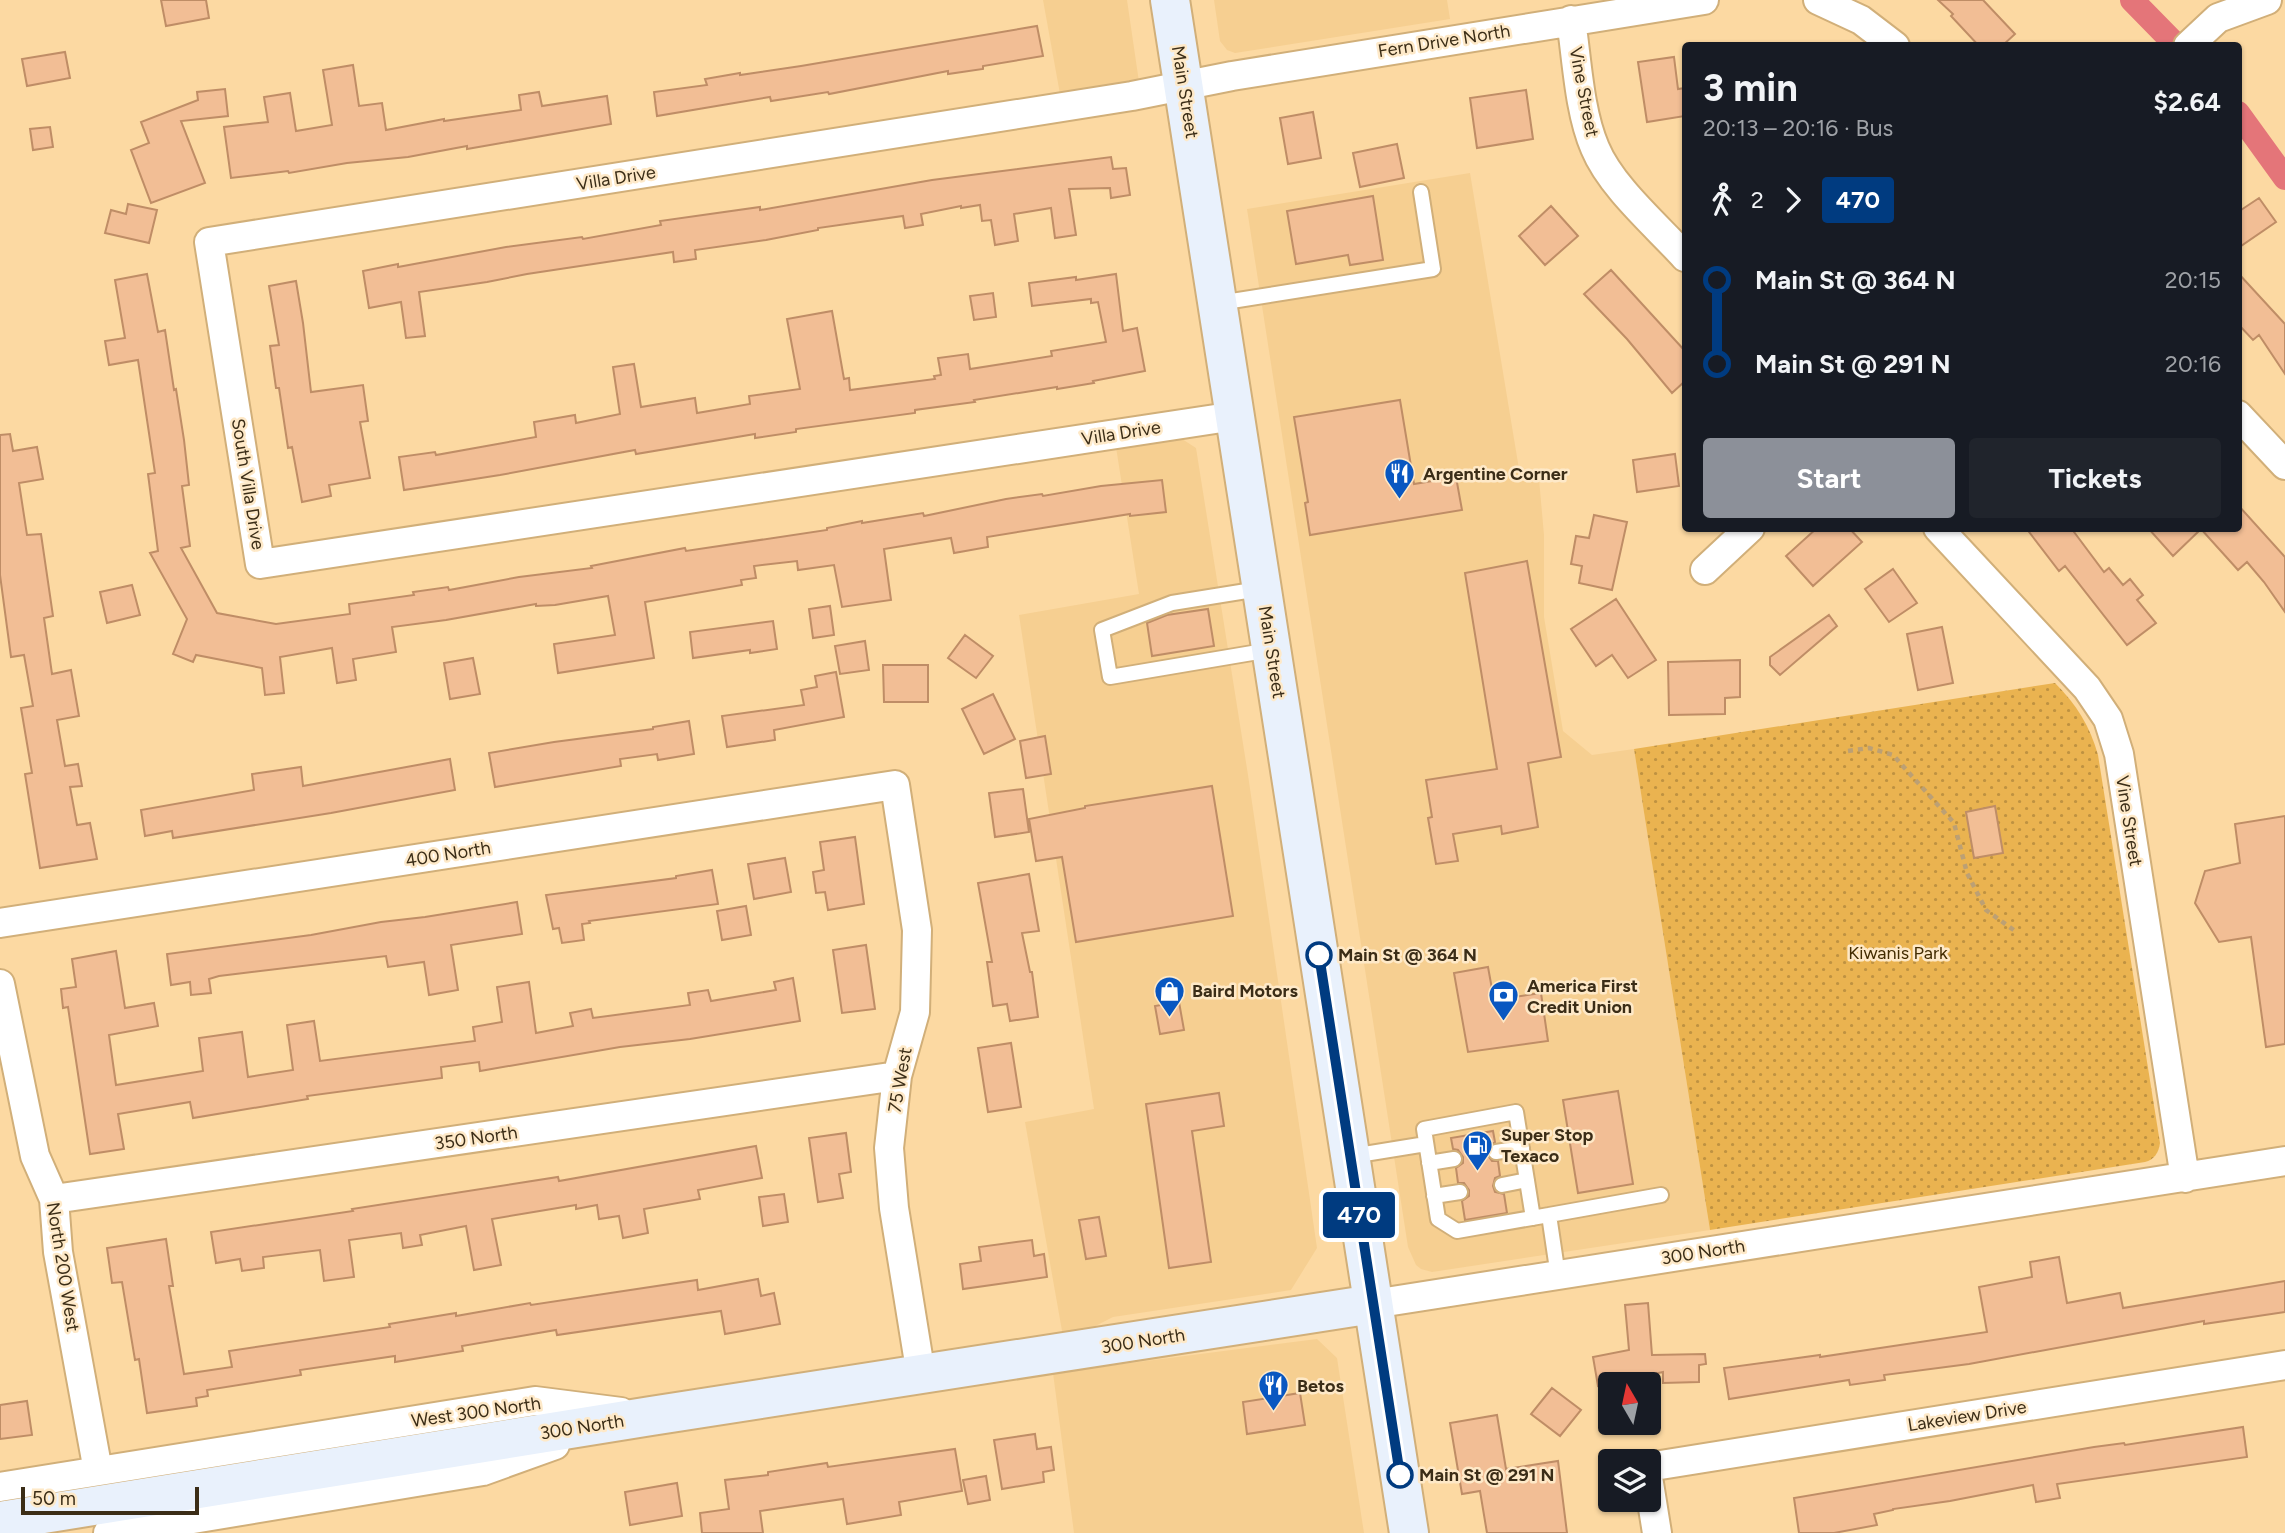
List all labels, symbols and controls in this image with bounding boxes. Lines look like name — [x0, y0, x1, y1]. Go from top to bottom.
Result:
street label: Fern Drive North — [1376, 20, 1512, 62]
street label: Main Street — [1167, 44, 1203, 140]
street label: Vine Street — [1564, 45, 1604, 139]
text: 3 min — [1703, 65, 1798, 111]
text: $2.64 — [2154, 86, 2221, 118]
text: 20:13 – 20:16 · Bus — [1703, 114, 1893, 142]
street label: Villa Drive — [575, 161, 657, 195]
icon: walk — [1703, 181, 1741, 219]
icon: forward — [1774, 181, 1812, 219]
text: 470 — [1836, 185, 1880, 214]
text: 2 — [1751, 186, 1764, 214]
text: Main St @ 364 N — [1755, 264, 1956, 296]
text: 20:15 — [2165, 266, 2221, 294]
text: Main St @ 291 N — [1755, 348, 1951, 380]
text: 20:16 — [2165, 350, 2221, 378]
street label: Villa Drive — [1080, 416, 1162, 450]
street label: South Villa Drive — [227, 417, 269, 551]
button: Start — [1703, 438, 1955, 518]
button: Tickets — [1969, 438, 2221, 518]
restaurant icon: Argentine Corner — [1383, 457, 1417, 501]
place label: Argentine Corner — [1423, 463, 1568, 485]
street label: Main Street — [1254, 604, 1290, 700]
street label: Vine Street — [2111, 774, 2147, 868]
street label: 400 North — [404, 836, 492, 872]
marker: Main St @ 364 N — [1306, 942, 1332, 968]
park label: Kiwanis Park — [1848, 942, 1948, 964]
place label: Main St @ 364 N — [1338, 944, 1477, 966]
shop icon: Baird Motors — [1152, 974, 1186, 1018]
place label: America First Credit Union — [1527, 975, 1638, 1018]
bank icon: America First Credit Union — [1487, 979, 1521, 1023]
place label: Baird Motors — [1192, 980, 1298, 1002]
street label: 75 West — [883, 1045, 917, 1114]
street label: 350 North — [433, 1121, 519, 1155]
place label: Super Stop Texaco — [1501, 1124, 1594, 1167]
fuel station icon: Super Stop Texaco — [1461, 1128, 1495, 1172]
line badge: 470 — [1319, 1192, 1399, 1238]
text: 470 — [1337, 1200, 1381, 1229]
street label: North 200 West — [42, 1201, 84, 1334]
street label: 300 North — [1659, 1235, 1747, 1269]
street label: 300 North — [1099, 1324, 1187, 1358]
restaurant icon: Betos — [1257, 1369, 1291, 1413]
north arrow — [1598, 1372, 1661, 1435]
map controls — [1598, 1372, 1661, 1512]
place label: Betos — [1297, 1375, 1345, 1397]
street label: West 300 North — [410, 1392, 542, 1432]
street label: Lakeview Drive — [1906, 1396, 2028, 1436]
street label: 300 North — [538, 1410, 626, 1444]
button: layers — [1598, 1449, 1661, 1512]
marker: Main St @ 291 N — [1387, 1462, 1413, 1488]
place label: Main St @ 291 N — [1419, 1464, 1555, 1486]
scale bar — [21, 1484, 200, 1516]
text: 50 m — [32, 1487, 76, 1510]

